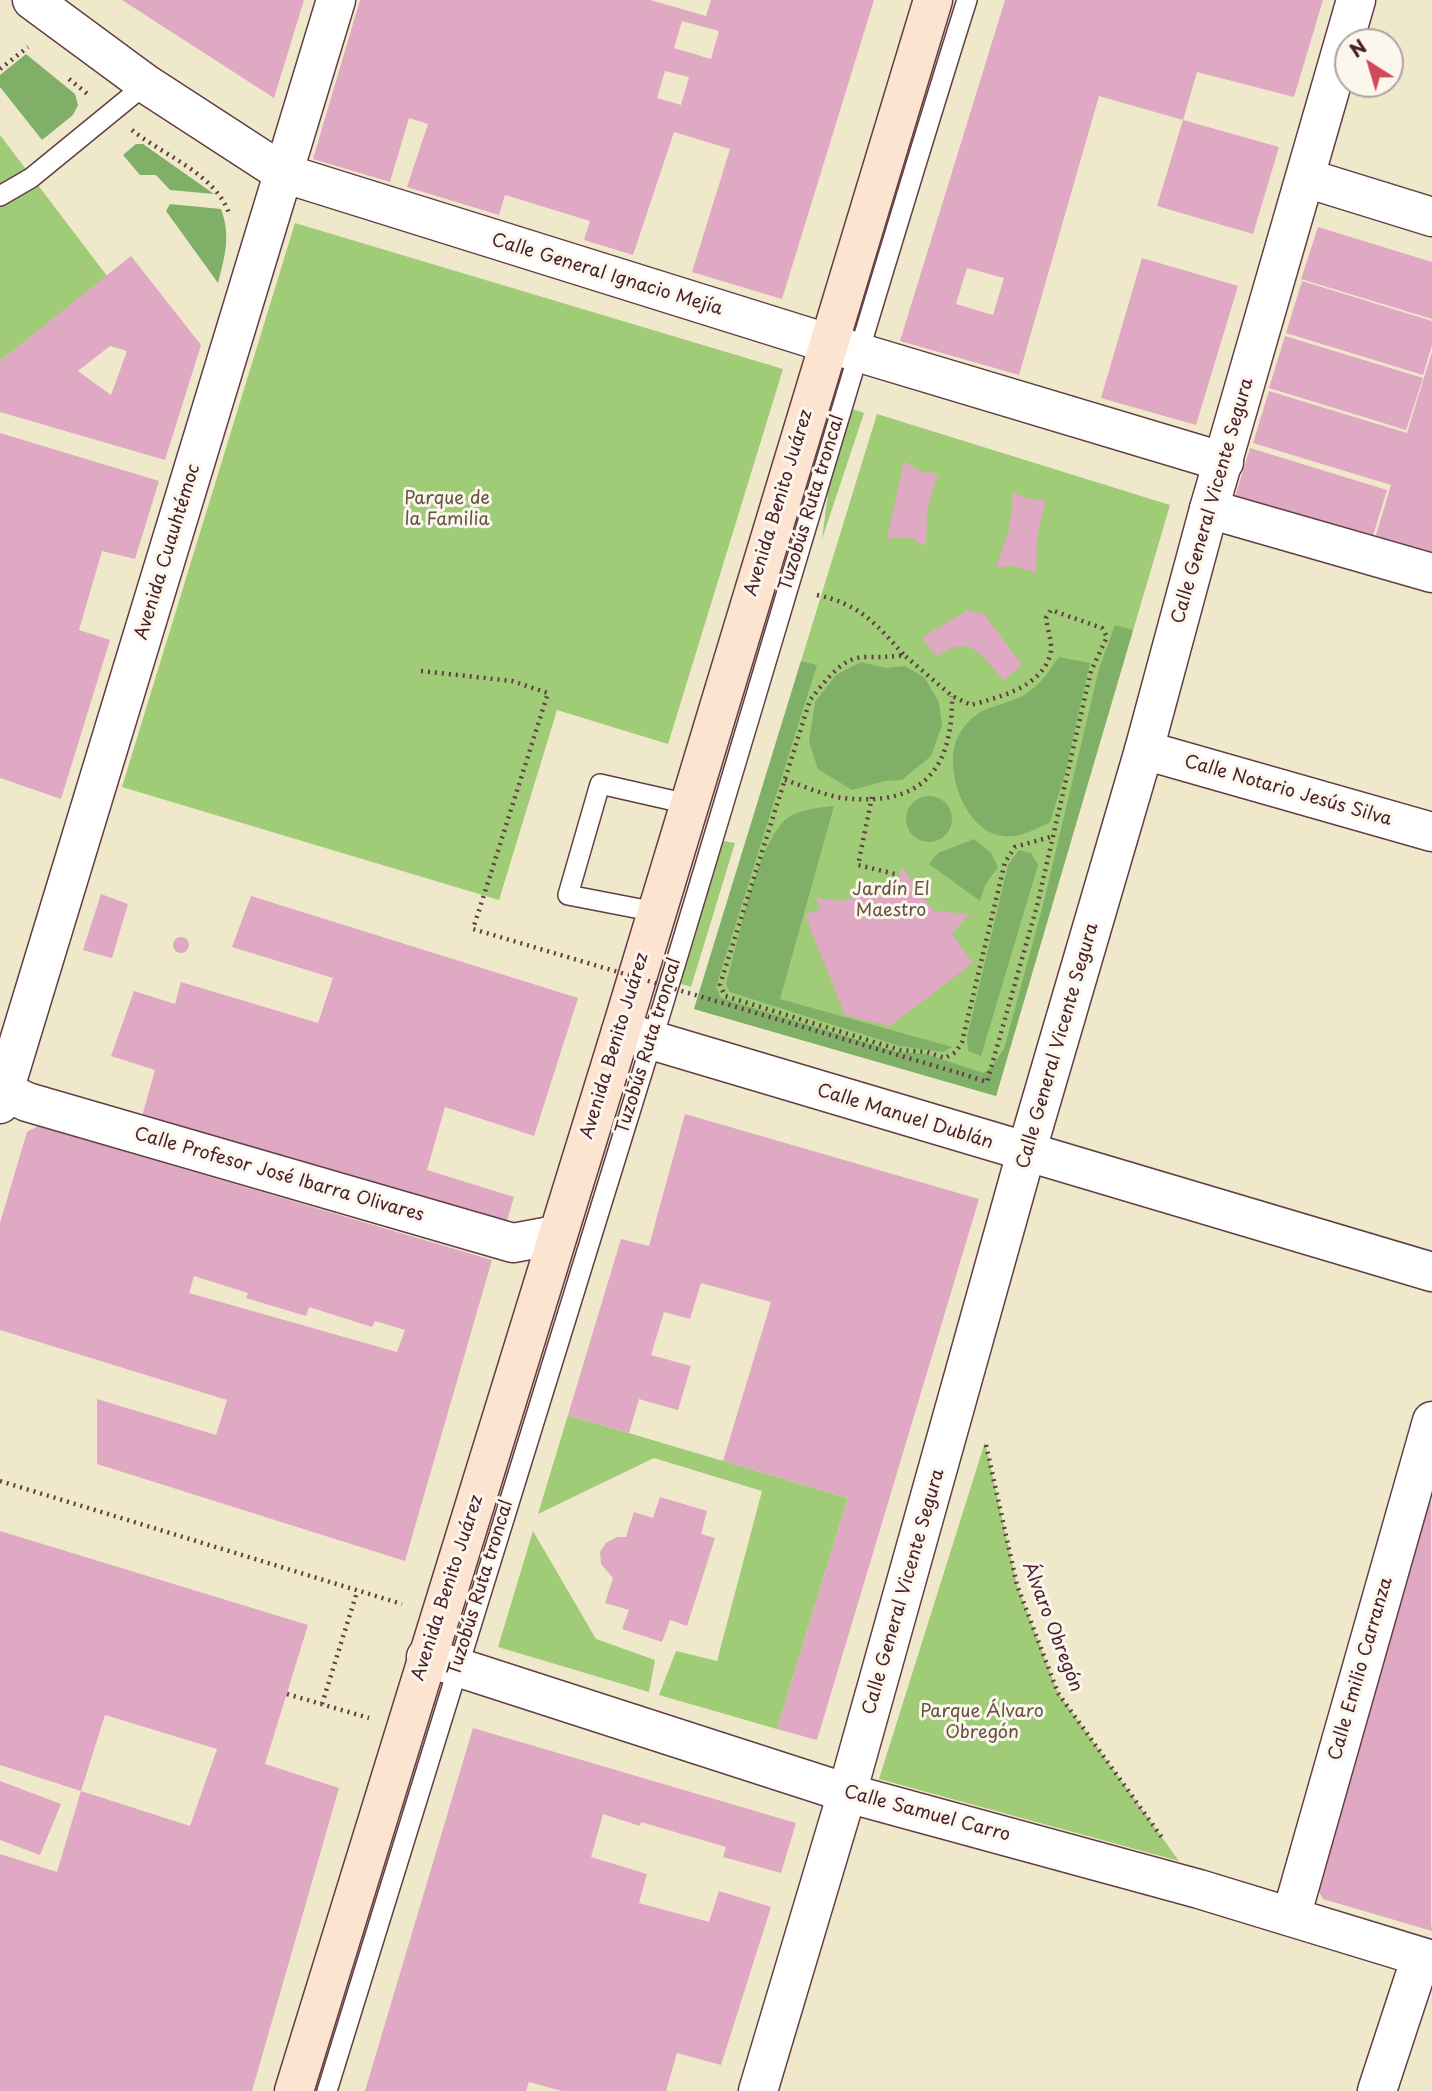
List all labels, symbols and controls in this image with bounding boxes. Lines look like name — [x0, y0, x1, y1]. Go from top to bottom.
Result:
north arrow — [1334, 28, 1404, 98]
text: N — [1343, 32, 1372, 64]
street label: Calle General Ignacio Mejía — [489, 230, 725, 320]
street label: Calle General Vicente Segura — [1168, 376, 1258, 626]
street label: Avenida Benito Juárez — [740, 407, 818, 599]
street label: Tuzobús Ruta troncal — [775, 412, 849, 594]
street label: Avenida Cuauhtémoc — [131, 462, 205, 642]
park label: Parque de la Familia — [404, 488, 490, 530]
street label: Calle Notario Jesús Silva — [1182, 751, 1394, 831]
park label: Jardín El Maestro — [852, 879, 930, 922]
street label: Calle General Vicente Segura — [1013, 921, 1103, 1171]
street label: Avenida Benito Juárez — [576, 950, 654, 1142]
street label: Tuzobús Ruta troncal — [612, 955, 686, 1137]
street label: Calle Manuel Dublán — [814, 1080, 996, 1154]
street label: Calle Profesor José Ibarra Olivares — [132, 1123, 426, 1227]
street label: Calle General Vicente Segura — [859, 1467, 949, 1717]
street label: Avenida Benito Juárez — [408, 1493, 488, 1683]
street label: Tuzobús Ruta troncal — [444, 1497, 518, 1679]
street label: Álvaro Obregón — [1017, 1559, 1087, 1695]
street label: Calle Emilio Carranza — [1324, 1575, 1398, 1763]
park label: Parque Álvaro Obregón — [920, 1701, 1044, 1744]
street label: Calle Samuel Carro — [841, 1781, 1013, 1847]

